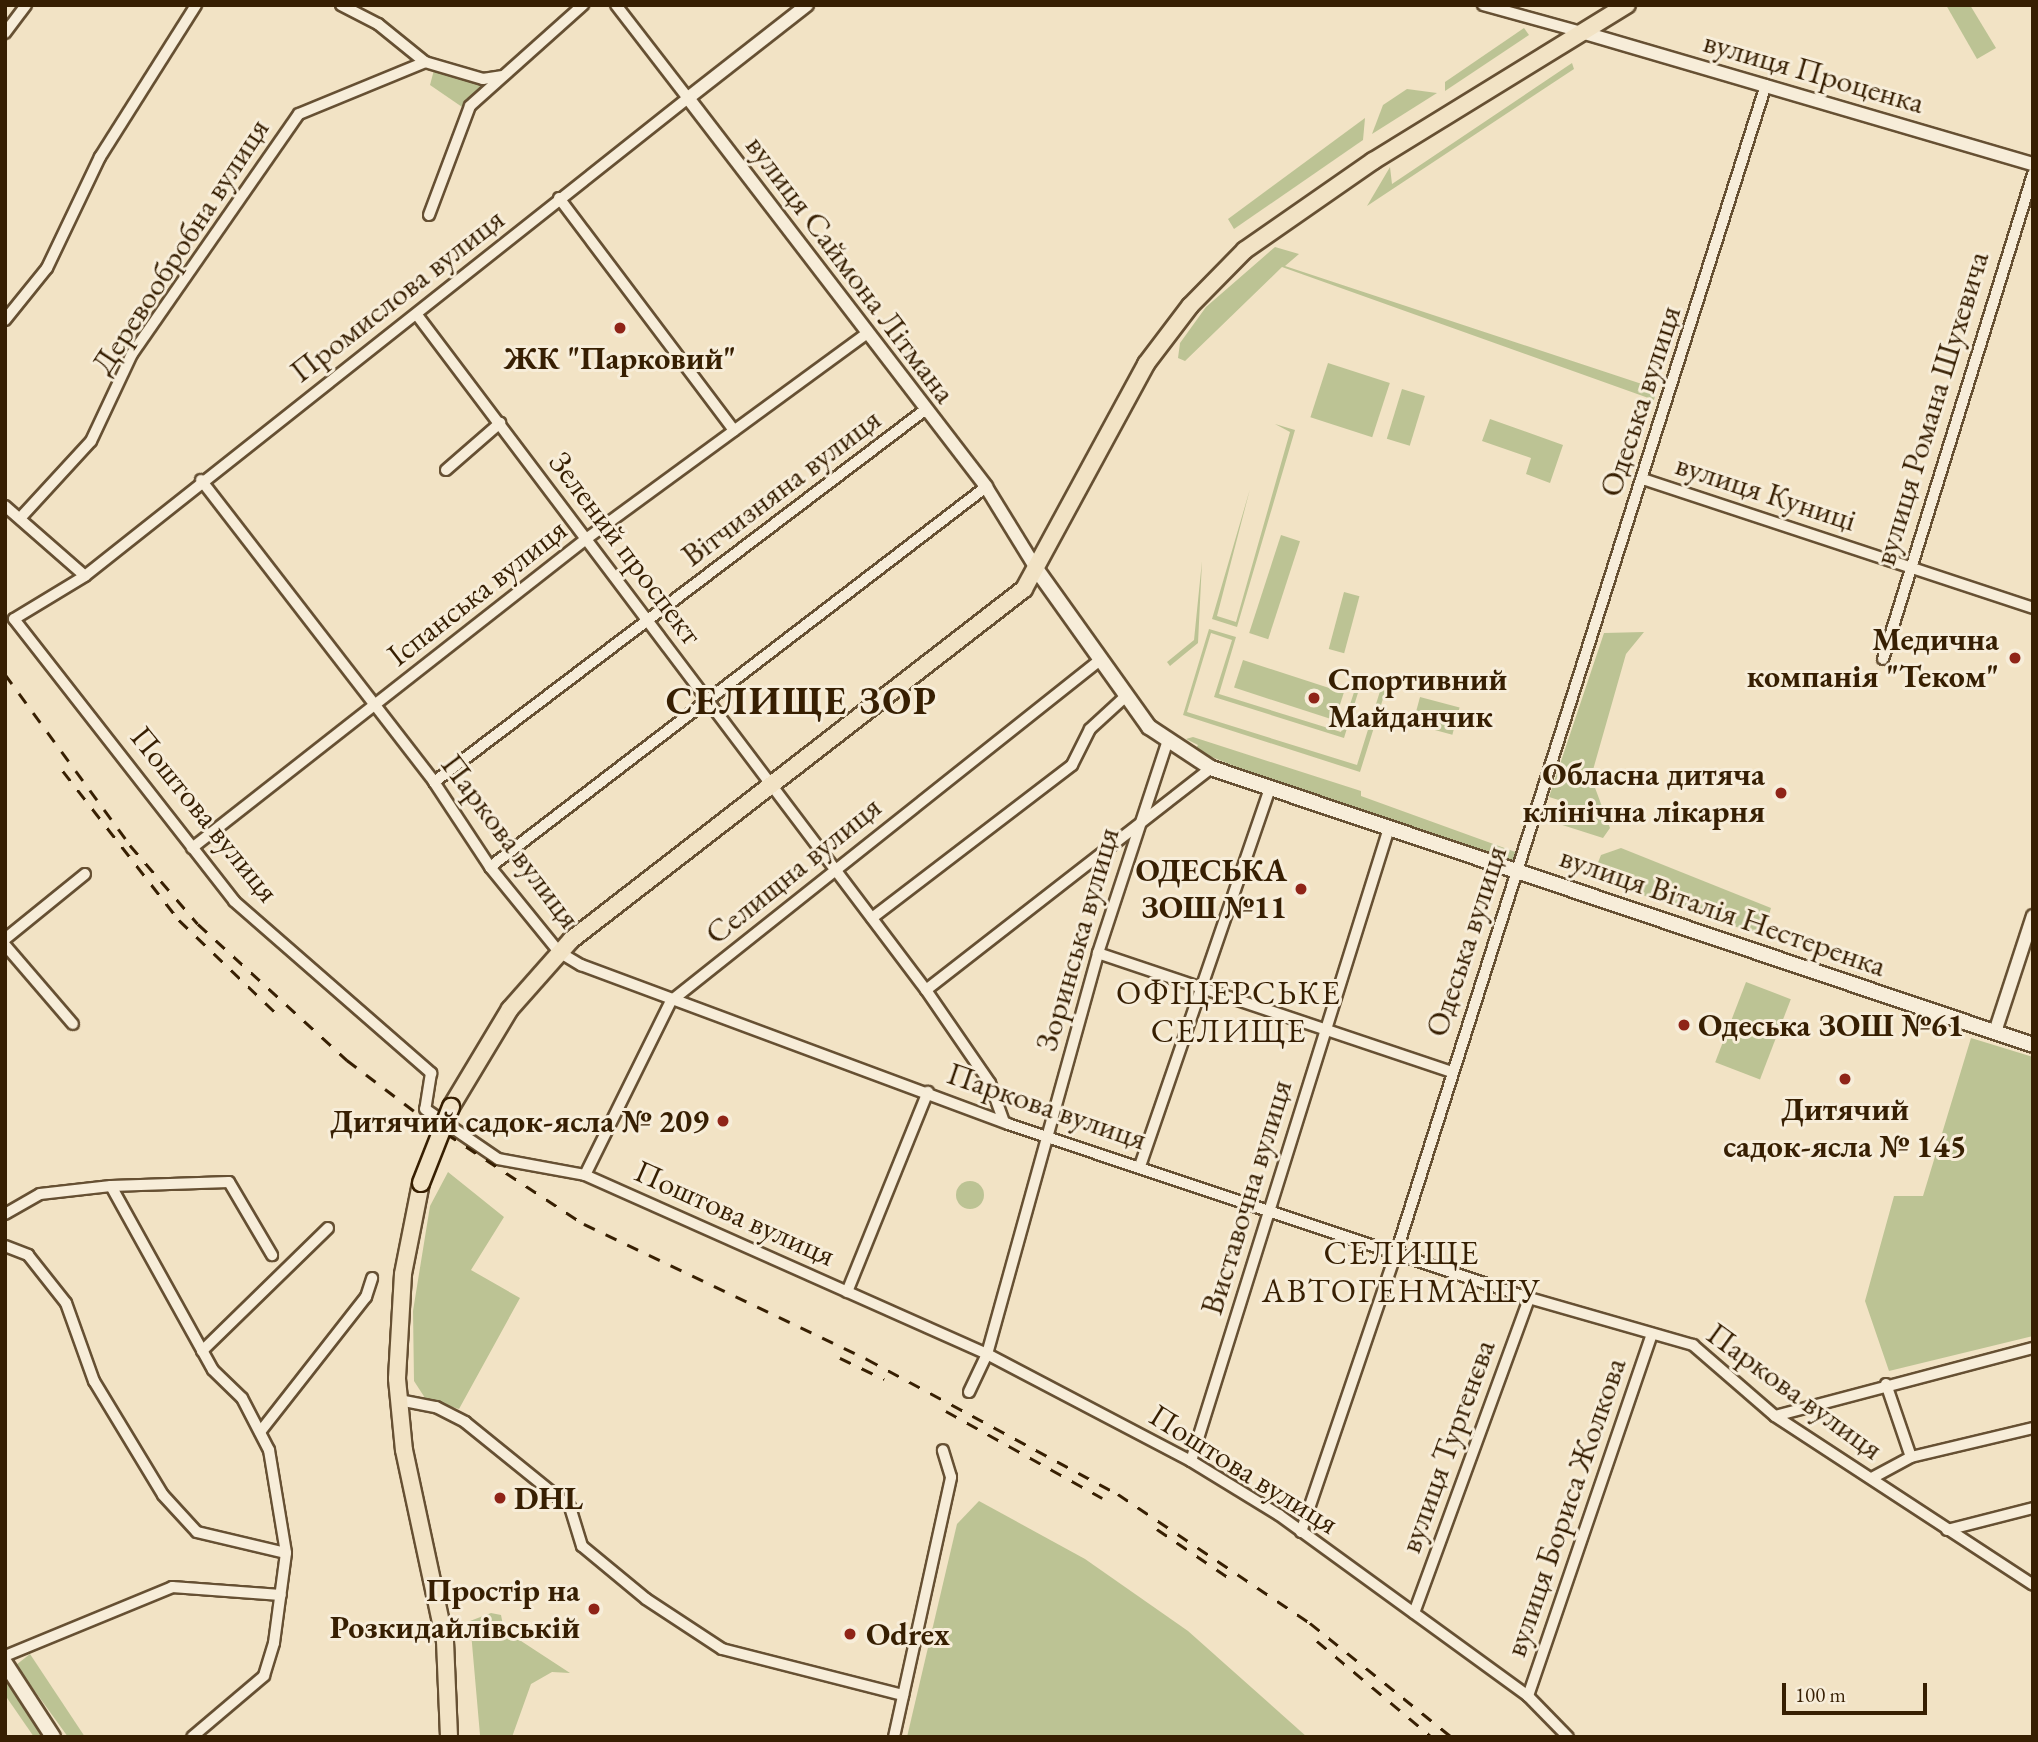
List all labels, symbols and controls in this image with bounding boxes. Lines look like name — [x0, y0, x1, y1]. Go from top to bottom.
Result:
street label: вулиця Проценка — [1699, 22, 1929, 122]
street label: Деревообробна вулиця — [83, 111, 277, 381]
street label: вулиця Саймона Літмана — [738, 127, 964, 411]
street label: Промислова вулиця — [282, 200, 512, 390]
street label: вулиця Романа Шухевича — [1865, 246, 1997, 570]
street label: Одеська вулиця — [1591, 301, 1689, 501]
marker: ЖК "Парковий" — [612, 320, 628, 336]
place label: ЖК "Парковий" — [504, 339, 736, 377]
street label: Вітчизняна вулиця — [674, 400, 888, 574]
street label: Зелений проспект — [541, 444, 711, 652]
street label: вулиця Куниці — [1671, 445, 1861, 539]
street label: Іспанська вулиця — [380, 510, 574, 674]
place label: Медична компанія "Теком" — [1747, 621, 1999, 696]
marker: Медична компанія "Теком" — [2005, 648, 2025, 668]
place label: Спортивний Майданчик — [1328, 661, 1507, 736]
district label: СЕЛИЩЕ ЗОР — [667, 678, 937, 724]
marker: Спортивний Майданчик — [1306, 690, 1322, 706]
street label: Поштова вулиця — [122, 718, 288, 910]
street label: Паркова вулиця — [433, 746, 589, 936]
place label: Обласна дитяча клінічна лікарня — [1522, 756, 1765, 831]
marker: Обласна дитяча клінічна лікарня — [1771, 783, 1791, 803]
street label: Селищна вулиця — [697, 787, 889, 953]
street label: Зоринська вулиця — [1027, 823, 1127, 1055]
street label: вулиця Віталія Нестеренка — [1555, 837, 1891, 985]
street label: Одеська вулиця — [1417, 841, 1515, 1041]
place label: ОДЕСЬКА ЗОШ №11 — [1135, 852, 1287, 927]
marker: ОДЕСЬКА ЗОШ №11 — [1293, 881, 1309, 897]
district label: ОФІЦЕРСЬКЕ СЕЛИЩЕ — [1117, 973, 1341, 1051]
place label: Одеська ЗОШ №61 — [1698, 1006, 1964, 1044]
marker: Одеська ЗОШ №61 — [1676, 1017, 1692, 1033]
street label: Паркова вулиця — [942, 1054, 1152, 1158]
marker: Дитячий садок-ясла № 145 — [1837, 1071, 1853, 1087]
street label: Виставочна вулиця — [1192, 1075, 1300, 1319]
place label: Дитячий садок-ясла № 145 — [1723, 1091, 1967, 1166]
place label: Дитячий садок-ясла № 209 — [330, 1102, 709, 1140]
marker: Дитячий садок-ясла № 209 — [715, 1113, 731, 1129]
street label: Поштова вулиця — [629, 1152, 841, 1274]
district label: СЕЛИЩЕ АВТОГЕНМАШУ — [1263, 1233, 1541, 1311]
street label: Паркова вулиця — [1699, 1314, 1891, 1468]
street label: вулиця Тургенєва — [1391, 1334, 1503, 1558]
street label: вулиця Бориса Жолкова — [1496, 1352, 1634, 1662]
street label: Поштова вулиця — [1142, 1396, 1346, 1542]
place label: DHL — [514, 1479, 583, 1517]
marker: DHL — [492, 1490, 508, 1506]
place label: Простір на Розкидайлівській — [330, 1572, 580, 1647]
marker: Простір на Розкидайлівській — [586, 1601, 602, 1617]
place label: Odrex — [866, 1615, 950, 1653]
marker: Odrex — [840, 1624, 860, 1644]
scale bar — [1786, 1668, 1931, 1712]
text: 100 m — [1795, 1681, 1846, 1708]

